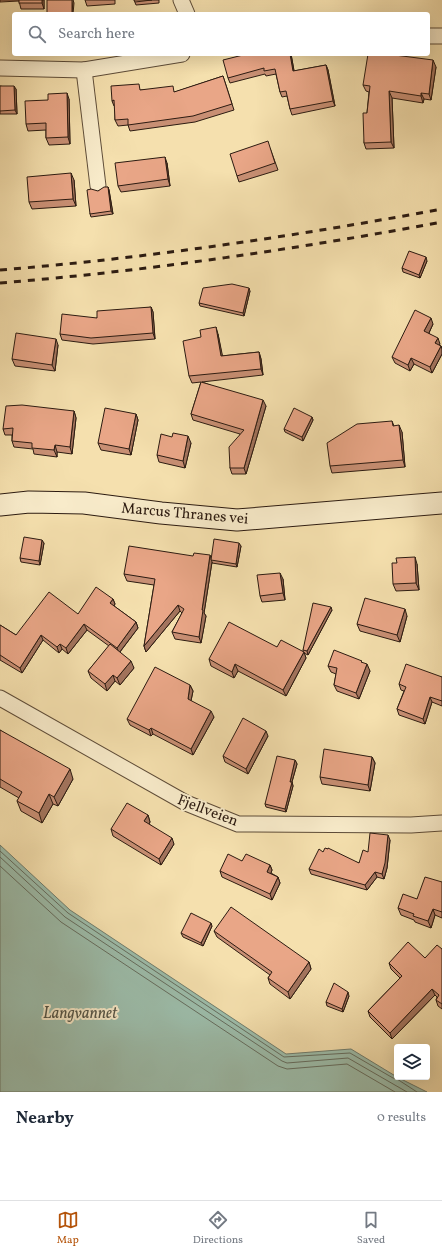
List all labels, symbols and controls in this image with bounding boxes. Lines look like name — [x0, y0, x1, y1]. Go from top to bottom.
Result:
search box — [12, 12, 430, 56]
icon: search — [26, 23, 48, 45]
text: Search here — [58, 24, 135, 45]
street label: Marcus Thranes vei — [120, 498, 249, 531]
street label: Fjellveien — [174, 790, 241, 833]
water label: Langvannet — [43, 1003, 118, 1025]
map controls — [394, 1044, 430, 1080]
button: layers — [394, 1044, 430, 1080]
text: Nearby — [16, 1107, 74, 1130]
text: 0 results — [377, 1109, 426, 1127]
tab: Map — [57, 1209, 79, 1248]
tab: Directions — [193, 1209, 243, 1248]
tab: Saved — [357, 1209, 385, 1248]

